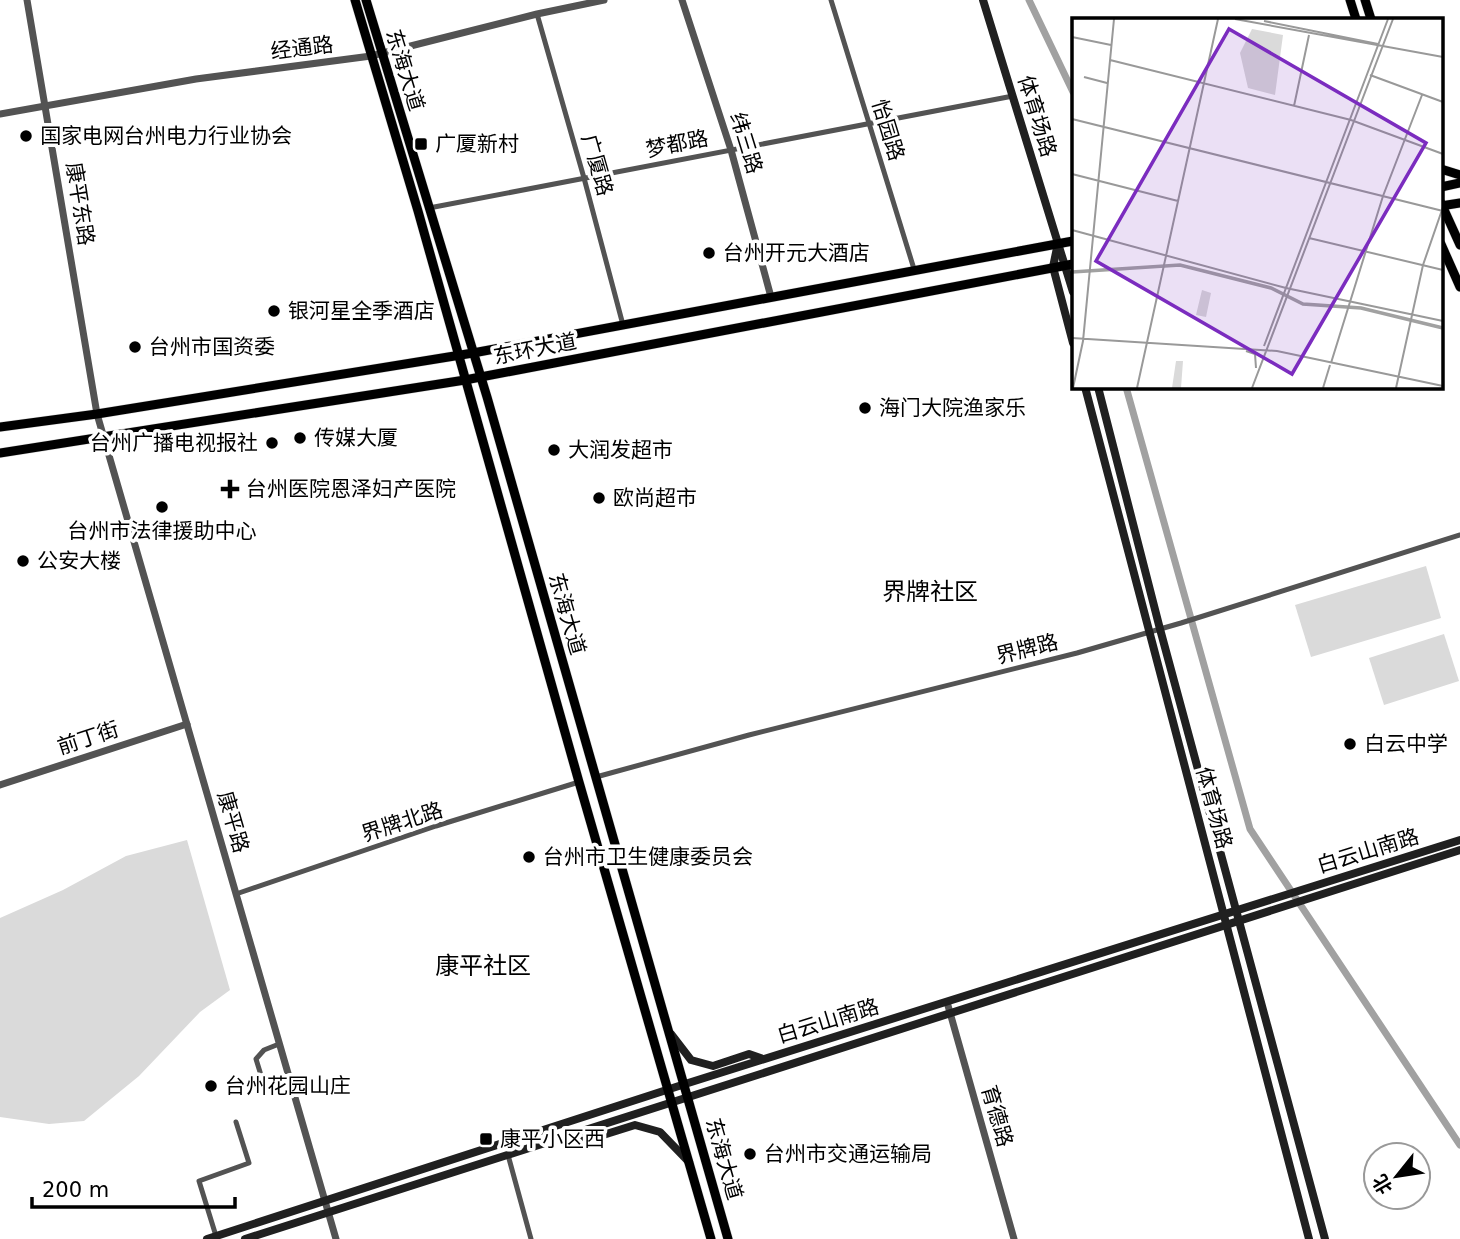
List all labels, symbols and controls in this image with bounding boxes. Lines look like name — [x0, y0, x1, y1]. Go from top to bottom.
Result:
inset map — [1072, 18, 1442, 388]
street label: 东海大道 — [381, 26, 429, 114]
street label: 经通路 — [269, 32, 335, 64]
street label: 体育场路 — [1013, 72, 1061, 160]
street label: 怡园路 — [867, 96, 909, 164]
street label: 纬三路 — [725, 109, 767, 177]
place label: 国家电网台州电力行业协会 — [40, 124, 292, 148]
street label: 梦都路 — [644, 126, 710, 162]
marker: 国家电网台州电力行业协会 — [18, 128, 34, 144]
street label: 广厦路 — [577, 131, 617, 199]
place label: 广厦新村 — [435, 132, 519, 156]
marker: 广厦新村 — [413, 136, 429, 152]
street label: 康平东路 — [62, 161, 98, 247]
place label: 台州开元大酒店 — [723, 241, 870, 265]
marker: 台州开元大酒店 — [701, 245, 717, 261]
place label: 银河星全季酒店 — [288, 299, 435, 323]
marker: 银河星全季酒店 — [266, 303, 282, 319]
street label: 东环大道 — [491, 329, 579, 369]
place label: 台州市国资委 — [149, 335, 275, 359]
marker: 台州市国资委 — [127, 339, 143, 355]
place label: 海门大院渔家乐 — [879, 396, 1026, 420]
marker: 海门大院渔家乐 — [857, 400, 873, 416]
place label: 传媒大厦 — [314, 426, 398, 450]
marker: 传媒大厦 — [292, 430, 308, 446]
place label: 台州广播电视报社 — [90, 431, 258, 455]
marker: 台州广播电视报社 — [264, 435, 280, 451]
place label: 大润发超市 — [568, 438, 673, 462]
marker: 大润发超市 — [546, 442, 562, 458]
place label: 台州医院恩泽妇产医院 — [246, 477, 456, 501]
marker: 台州医院恩泽妇产医院 — [220, 479, 240, 499]
place label: 欧尚超市 — [613, 486, 697, 510]
marker: 欧尚超市 — [591, 490, 607, 506]
marker: 台州市法律援助中心 — [154, 499, 170, 515]
place label: 台州市法律援助中心 — [68, 519, 257, 543]
place label: 公安大楼 — [37, 549, 121, 573]
marker: 公安大楼 — [15, 553, 31, 569]
street label: 东海大道 — [544, 570, 590, 658]
district label: 界牌社区 — [882, 578, 978, 606]
street label: 界牌路 — [994, 630, 1060, 668]
street label: 前丁街 — [54, 717, 122, 759]
place label: 白云中学 — [1364, 732, 1448, 756]
marker: 白云中学 — [1342, 736, 1358, 752]
street label: 体育场路 — [1192, 764, 1236, 852]
street label: 康平路 — [213, 788, 253, 856]
street label: 界牌北路 — [358, 798, 446, 846]
street label: 白云山南路 — [1314, 824, 1422, 878]
place label: 台州市卫生健康委员会 — [543, 845, 753, 869]
marker: 台州市卫生健康委员会 — [521, 849, 537, 865]
district label: 康平社区 — [435, 952, 531, 980]
street label: 白云山南路 — [774, 994, 882, 1048]
place label: 台州花园山庄 — [225, 1074, 351, 1098]
marker: 台州花园山庄 — [203, 1078, 219, 1094]
street label: 育德路 — [977, 1082, 1017, 1150]
street label: 东海大道 — [701, 1115, 747, 1203]
place label: 康平小区西 — [500, 1127, 605, 1151]
marker: 康平小区西 — [478, 1131, 494, 1147]
north arrow — [1362, 1141, 1432, 1211]
place label: 台州市交通运输局 — [764, 1142, 932, 1166]
marker: 台州市交通运输局 — [742, 1146, 758, 1162]
scale bar — [32, 1166, 234, 1210]
text: 北 — [1368, 1171, 1397, 1198]
text: 200 m — [42, 1178, 109, 1202]

